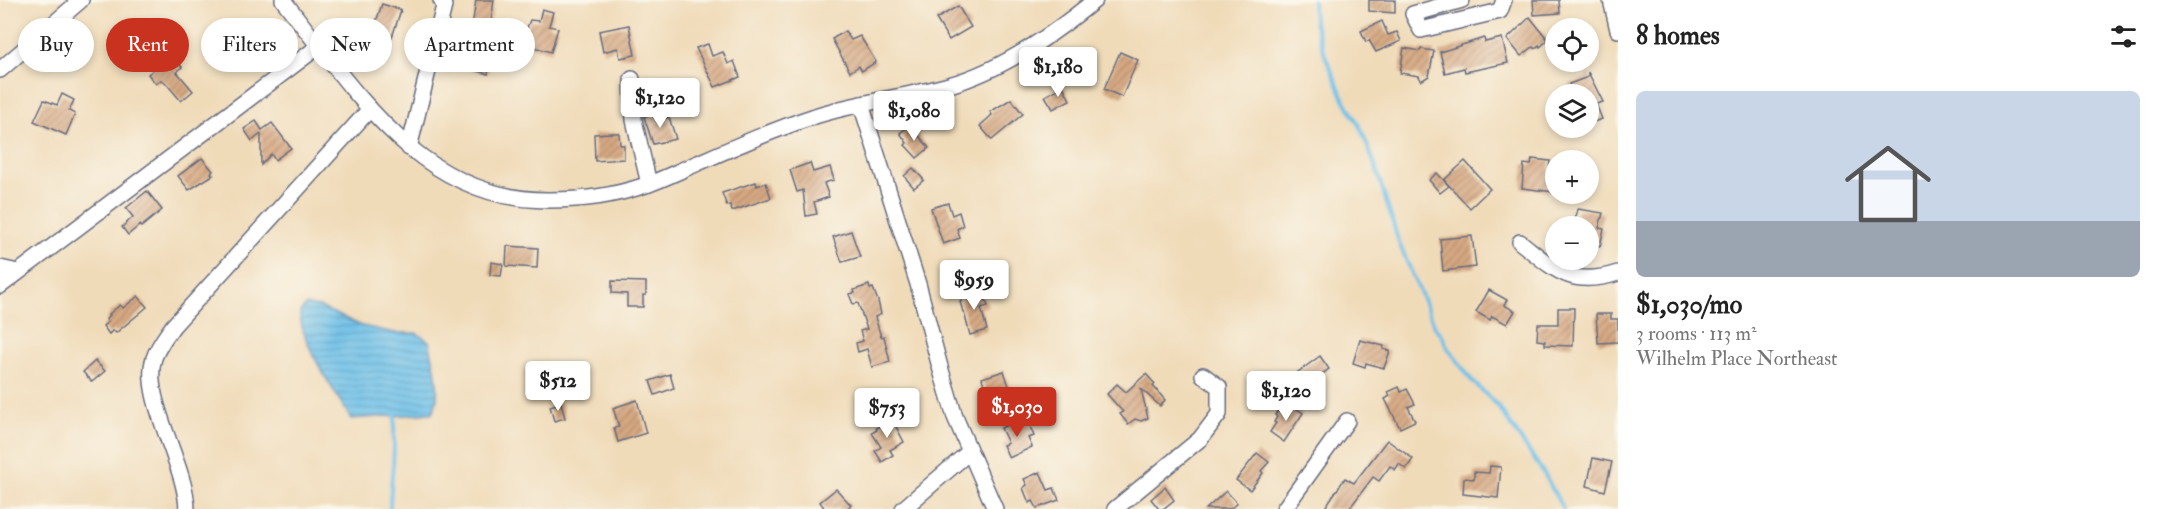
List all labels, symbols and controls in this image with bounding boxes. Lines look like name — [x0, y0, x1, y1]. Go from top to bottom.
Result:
chip: Buy — [18, 18, 94, 72]
chip: Rent — [106, 18, 189, 72]
chip: Filters — [201, 18, 298, 72]
chip: New — [310, 18, 392, 72]
chip: Apartment — [404, 18, 535, 72]
map controls — [1545, 18, 1599, 270]
button: locate — [1545, 18, 1599, 72]
text: 8 homes — [1636, 20, 1720, 52]
icon: filters — [2107, 20, 2140, 53]
pin: $1,180 — [1009, 47, 1107, 98]
text: $1,180 — [1033, 54, 1083, 79]
pin: $1,120 — [611, 78, 709, 129]
button: layers — [1545, 84, 1599, 138]
text: $1,120 — [635, 85, 685, 110]
pin: $1,080 — [865, 91, 963, 142]
text: $1,080 — [887, 98, 941, 123]
icon: home — [1834, 130, 1942, 238]
button: + — [1545, 150, 1599, 204]
button: − — [1545, 216, 1599, 270]
pin: $959 — [938, 260, 1010, 311]
text: $959 — [954, 267, 994, 292]
text: $1,030/mo — [1636, 289, 1742, 321]
text: 3 rooms · 113 m² — [1636, 321, 1757, 346]
text: Wilhelm Place Northeast — [1636, 346, 1838, 371]
pin: $512 — [522, 361, 594, 412]
text: $512 — [539, 368, 577, 393]
pin: $1,120 — [1237, 371, 1335, 422]
text: $1,120 — [1261, 378, 1311, 403]
pin: $1,030 — [968, 387, 1066, 438]
pin: $753 — [851, 388, 923, 439]
text: $1,030 — [991, 394, 1043, 419]
text: $753 — [869, 395, 905, 420]

